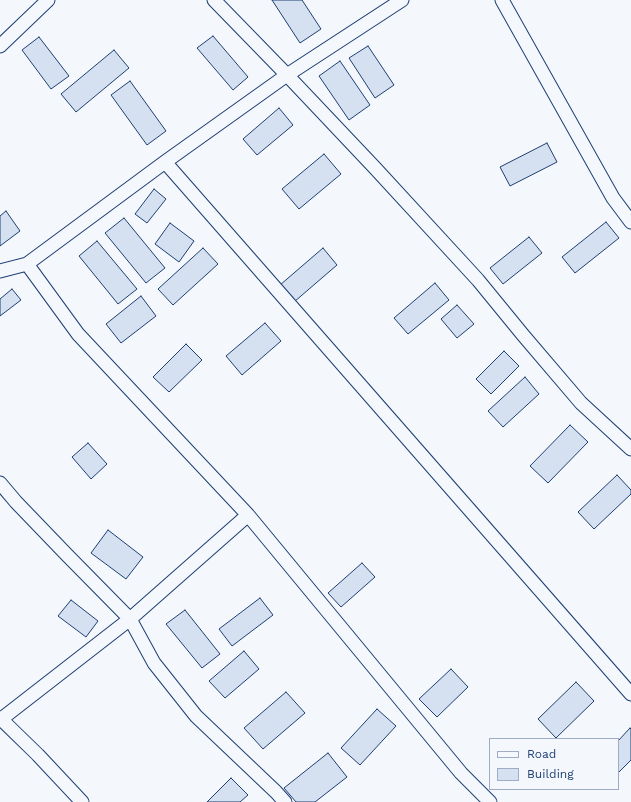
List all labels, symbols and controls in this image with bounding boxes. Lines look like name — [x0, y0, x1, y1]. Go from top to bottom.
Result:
legend — [489, 738, 619, 790]
text: Road — [527, 747, 556, 761]
text: Building — [527, 767, 574, 781]

